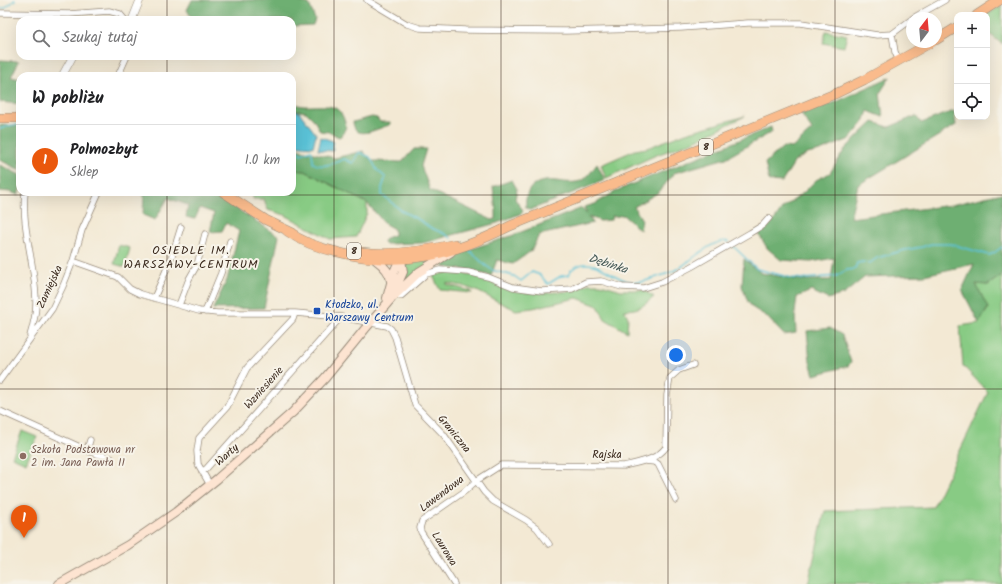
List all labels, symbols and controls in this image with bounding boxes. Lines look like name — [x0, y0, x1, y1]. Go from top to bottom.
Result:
north arrow — [906, 12, 942, 48]
map controls — [954, 12, 990, 120]
button: + — [954, 12, 990, 48]
search box — [16, 16, 296, 60]
text: Szukaj tutaj — [62, 26, 137, 50]
icon: search — [30, 27, 52, 49]
button: − — [954, 48, 990, 84]
button: locate — [954, 84, 990, 120]
text: W pobliżu — [32, 85, 103, 112]
text: Polmozbyt — [70, 138, 138, 162]
road number: 8 — [699, 139, 713, 155]
text: 1 — [43, 150, 47, 171]
text: 1.0 km — [245, 150, 280, 171]
text: Sklep — [70, 162, 98, 183]
district label: OSIEDLE IM. WARSZAWY-CENTRUM — [124, 241, 259, 274]
road number: 8 — [347, 243, 361, 259]
water label: Dębinka — [586, 249, 631, 280]
street label: Zamiejska — [32, 262, 68, 312]
place label: Kłodzko, ul. Warszawy Centrum — [325, 296, 414, 327]
marker: Kłodzko, ul. Warszawy Centrum — [312, 306, 322, 316]
your location — [666, 345, 686, 365]
street label: Wzniesienie — [240, 362, 288, 414]
street label: Graniczna — [433, 411, 475, 457]
street label: Warty — [211, 439, 244, 471]
place label: Szkoła Podstawowa nr 2 im. Jana Pawła II — [31, 441, 136, 472]
street label: Rajska — [592, 446, 622, 464]
marker: Szkoła Podstawowa nr 2 im. Jana Pawła II — [18, 451, 28, 461]
street label: Lawendowa — [416, 471, 468, 517]
pin: 1 — [11, 505, 37, 538]
street label: Laurowa — [426, 528, 462, 570]

